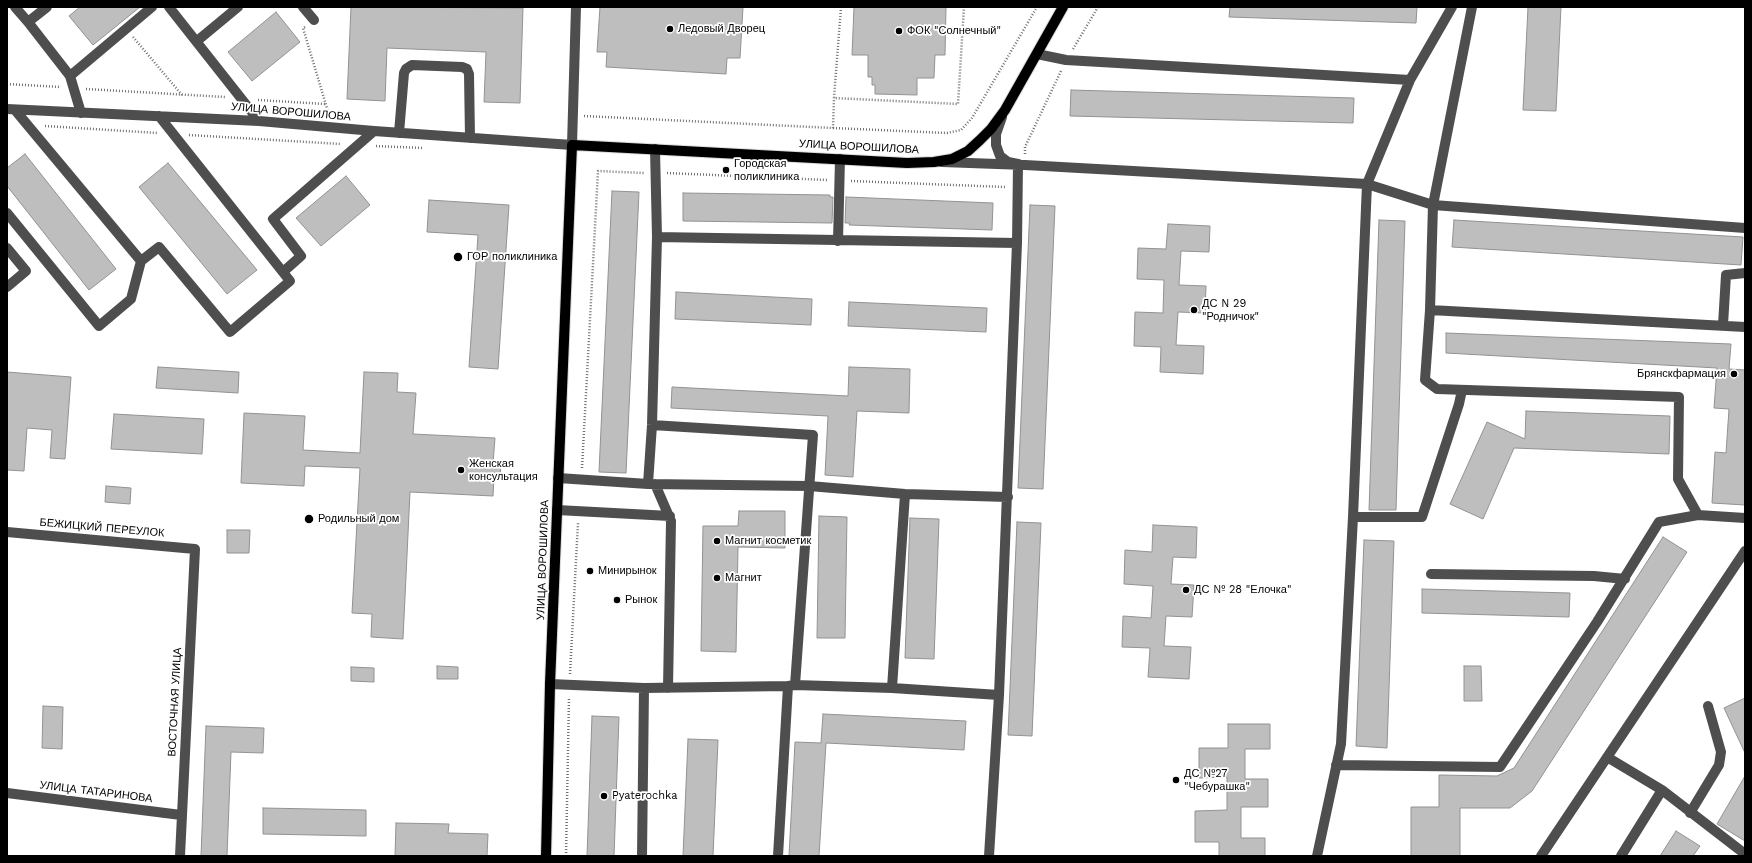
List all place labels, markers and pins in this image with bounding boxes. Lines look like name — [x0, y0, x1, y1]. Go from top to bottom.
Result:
place label: Ледовый Дворец — [678, 22, 765, 36]
marker: Ледовый Дворец — [665, 24, 675, 34]
place label: ФОК "Солнечный" — [907, 24, 1001, 38]
marker: ФОК "Солнечный" — [894, 26, 904, 36]
place label: Городская поликлиника — [734, 157, 799, 183]
marker: Городская поликлиника — [721, 165, 731, 175]
place label: ГОР поликлиника — [467, 250, 557, 264]
marker: ГОР поликлиника — [452, 251, 464, 263]
place label: ДС N 29 "Родничок" — [1202, 297, 1259, 323]
marker: ДС N 29 "Родничок" — [1189, 305, 1199, 315]
place label: Брянскфармация — [1637, 367, 1726, 381]
marker: Брянскфармация — [1729, 369, 1739, 379]
place label: Женская консультация — [469, 457, 538, 483]
marker: Женская консультация — [456, 465, 466, 475]
place label: Родильный дом — [318, 512, 399, 526]
marker: Родильный дом — [303, 513, 315, 525]
place label: Магнит косметик — [725, 534, 811, 548]
marker: Магнит косметик — [712, 536, 722, 546]
place label: Минирынок — [598, 564, 657, 578]
marker: Минирынок — [585, 566, 595, 576]
place label: Магнит — [725, 571, 762, 585]
marker: Магнит — [712, 573, 722, 583]
place label: ДС № 28 "Елочка" — [1194, 583, 1291, 597]
marker: ДС № 28 "Елочка" — [1181, 585, 1191, 595]
place label: Рынок — [625, 593, 657, 607]
marker: Рынок — [612, 595, 622, 605]
place label: ДС №27 "Чебурашка" — [1184, 767, 1250, 793]
marker: ДС №27 "Чебурашка" — [1171, 775, 1181, 785]
place label: Pyaterochka — [612, 789, 677, 803]
marker: Pyaterochka — [599, 791, 609, 801]

